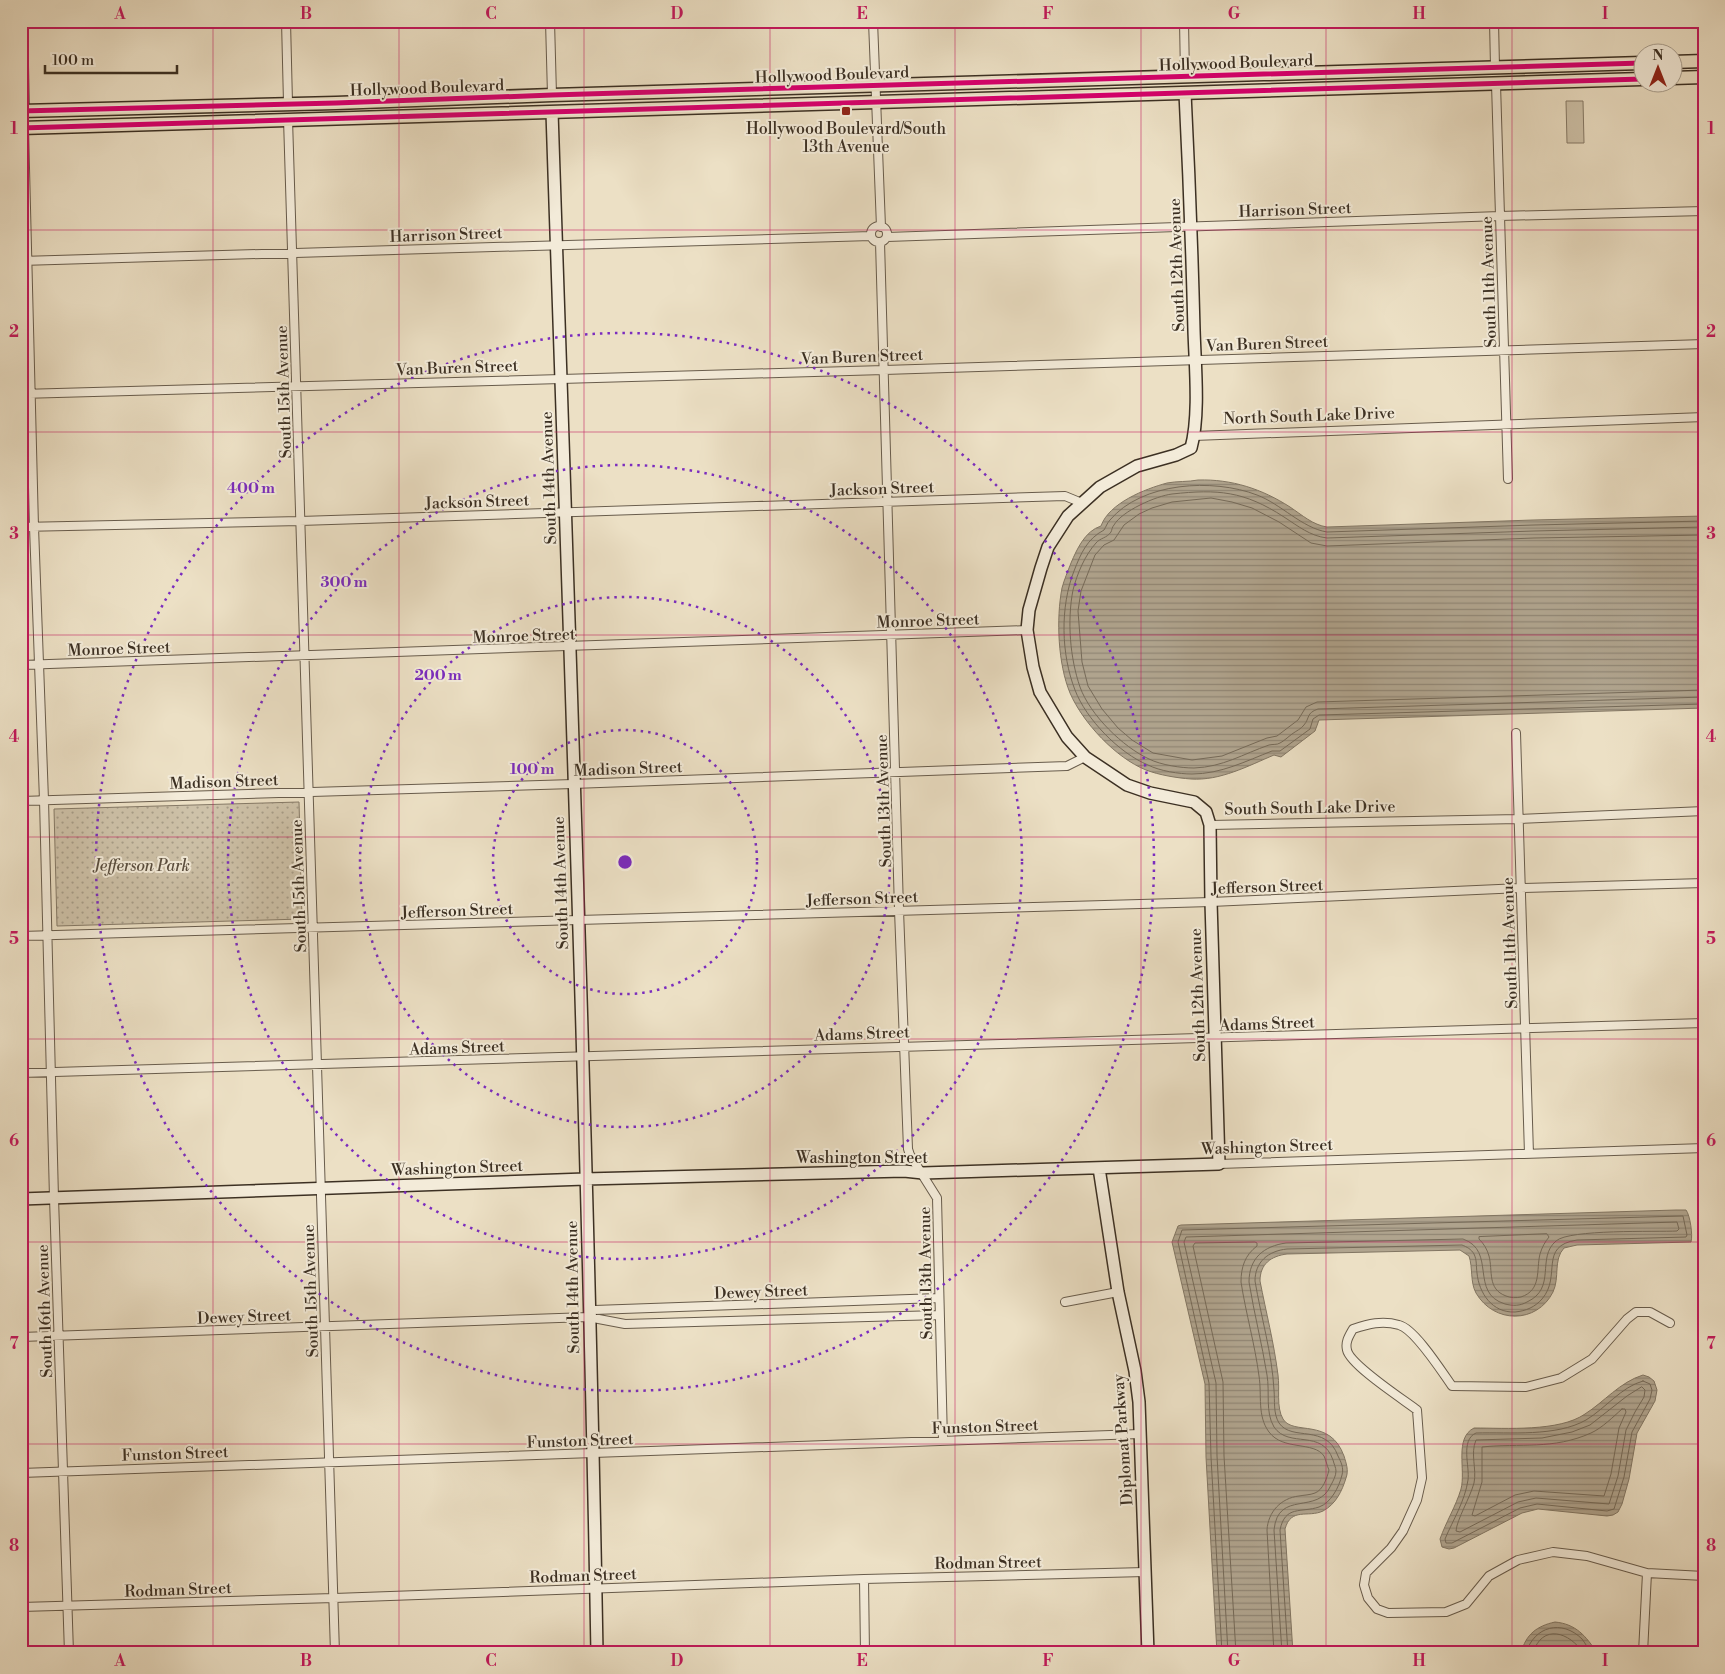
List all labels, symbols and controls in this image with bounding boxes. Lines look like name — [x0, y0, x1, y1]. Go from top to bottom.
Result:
text: A — [113, 4, 126, 24]
text: B — [300, 4, 312, 24]
text: C — [485, 4, 497, 24]
text: D — [671, 4, 684, 24]
text: E — [856, 4, 868, 24]
text: F — [1042, 4, 1054, 24]
text: G — [1228, 4, 1241, 24]
text: H — [1412, 4, 1426, 24]
text: I — [1602, 4, 1608, 24]
scale bar — [45, 42, 178, 74]
north arrow — [1632, 42, 1682, 92]
text: N — [1652, 47, 1664, 65]
street label: Hollywood Boulevard — [1159, 50, 1314, 76]
text: 100 m — [52, 51, 94, 70]
street label: Hollywood Boulevard — [755, 62, 910, 88]
street label: Hollywood Boulevard — [350, 75, 505, 101]
marker: Hollywood Boulevard/South 13th Avenue — [840, 105, 852, 117]
text: 1 — [10, 119, 18, 139]
place label: Hollywood Boulevard/South 13th Avenue — [746, 119, 946, 157]
text: 1 — [1707, 119, 1715, 139]
street label: South 12th Avenue — [1165, 198, 1189, 332]
street label: Harrison Street — [1238, 198, 1352, 222]
street label: South 11th Avenue — [1477, 216, 1501, 348]
street label: Harrison Street — [389, 223, 503, 247]
text: 2 — [9, 322, 19, 342]
text: 2 — [1706, 322, 1716, 342]
street label: South 15th Avenue — [272, 325, 296, 459]
street label: Van Buren Street — [1204, 332, 1329, 356]
street label: Van Buren Street — [799, 345, 924, 369]
street label: Van Buren Street — [394, 356, 519, 380]
street label: North South Lake Drive — [1223, 403, 1395, 429]
street label: South 14th Avenue — [537, 411, 561, 545]
street label: Jackson Street — [829, 477, 935, 501]
text: 400 m — [227, 479, 275, 498]
street label: Jackson Street — [424, 490, 530, 514]
text: 3 — [9, 524, 19, 544]
text: 3 — [1706, 524, 1716, 544]
text: 300 m — [321, 573, 368, 592]
street label: Monroe Street — [876, 609, 980, 633]
street label: Monroe Street — [472, 624, 576, 648]
street label: Monroe Street — [67, 637, 171, 661]
text: 200 m — [414, 666, 462, 685]
text: 4 — [9, 727, 20, 747]
text: 4 — [1706, 727, 1717, 747]
street label: South 13th Avenue — [872, 734, 896, 868]
street label: Madison Street — [573, 757, 683, 781]
text: 100 m — [510, 760, 555, 779]
street label: Madison Street — [169, 770, 279, 794]
street label: South South Lake Drive — [1224, 797, 1396, 819]
street label: South 14th Avenue — [549, 816, 573, 950]
street label: South 15th Avenue — [287, 819, 311, 953]
centre of rings — [616, 853, 634, 871]
park label: Jefferson Park — [92, 856, 190, 876]
street label: Jefferson Street — [1210, 875, 1324, 899]
street label: South 11th Avenue — [1498, 877, 1522, 1009]
street label: Jefferson Street — [805, 887, 919, 911]
street label: Jefferson Street — [400, 899, 514, 923]
street label: South 12th Avenue — [1186, 928, 1210, 1062]
text: 5 — [9, 929, 19, 949]
text: 5 — [1706, 929, 1716, 949]
street label: Adams Street — [1218, 1012, 1316, 1036]
street label: Adams Street — [813, 1022, 911, 1046]
street label: Adams Street — [408, 1036, 506, 1060]
text: 6 — [9, 1131, 19, 1151]
text: 6 — [1706, 1131, 1716, 1151]
street label: Washington Street — [1200, 1135, 1334, 1159]
street label: Washington Street — [795, 1148, 928, 1168]
street label: Washington Street — [390, 1156, 524, 1180]
street label: South 13th Avenue — [915, 1206, 937, 1340]
street label: South 14th Avenue — [562, 1220, 584, 1354]
street label: South 15th Avenue — [299, 1224, 323, 1358]
street label: South 16th Avenue — [33, 1244, 57, 1378]
street label: Dewey Street — [714, 1280, 809, 1304]
street label: Dewey Street — [197, 1305, 292, 1329]
text: 7 — [9, 1334, 19, 1354]
text: 7 — [1706, 1334, 1716, 1354]
street label: Diplomat Parkway — [1108, 1373, 1138, 1506]
street label: Funston Street — [931, 1415, 1039, 1439]
street label: Funston Street — [526, 1429, 634, 1453]
street label: Funston Street — [121, 1442, 229, 1466]
text: 8 — [9, 1536, 19, 1556]
text: 8 — [1706, 1536, 1716, 1556]
street label: Rodman Street — [934, 1552, 1042, 1574]
street label: Rodman Street — [529, 1564, 637, 1588]
street label: Rodman Street — [124, 1578, 232, 1602]
text: A — [113, 1651, 126, 1671]
text: B — [300, 1651, 312, 1671]
text: C — [485, 1651, 497, 1671]
text: D — [671, 1651, 684, 1671]
text: E — [856, 1651, 868, 1671]
text: F — [1042, 1651, 1054, 1671]
text: G — [1228, 1651, 1241, 1671]
text: H — [1412, 1651, 1426, 1671]
text: I — [1602, 1651, 1608, 1671]

